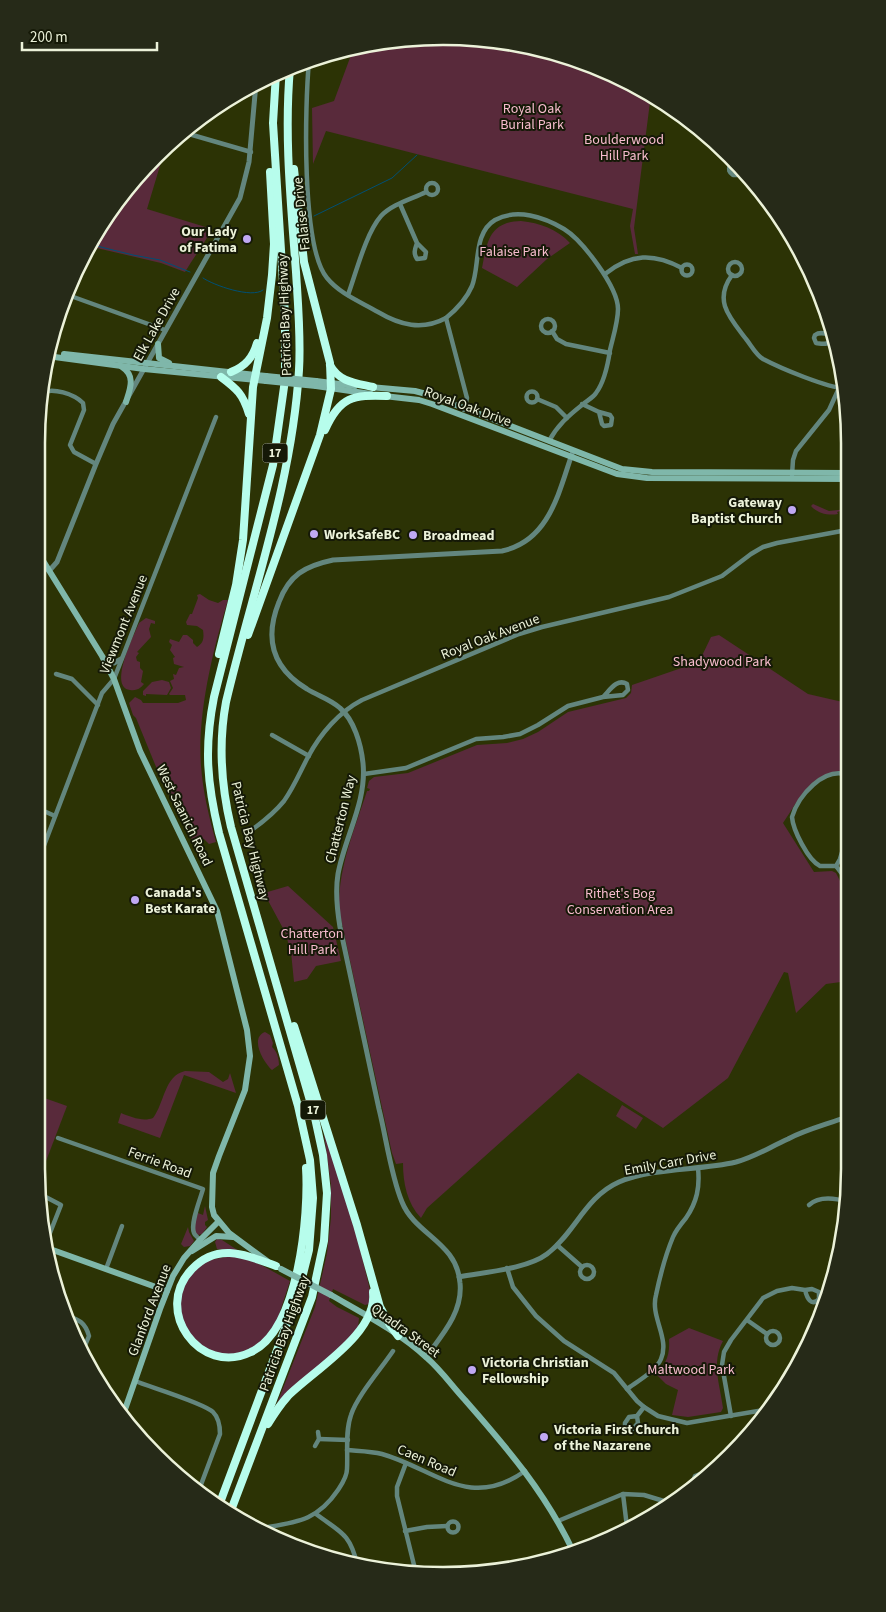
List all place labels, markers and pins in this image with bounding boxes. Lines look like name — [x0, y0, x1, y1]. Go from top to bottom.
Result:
place label: Our Lady of Fatima — [179, 222, 238, 258]
marker: Our Lady of Fatima — [241, 233, 253, 245]
place label: Gateway Baptist Church — [691, 493, 783, 529]
marker: Gateway Baptist Church — [786, 504, 798, 516]
place label: WorkSafeBC — [324, 525, 400, 545]
place label: Broadmead — [423, 526, 494, 546]
marker: WorkSafeBC — [308, 528, 320, 540]
marker: Broadmead — [407, 529, 419, 541]
place label: Canada's Best Karate — [145, 883, 215, 919]
marker: Canada's Best Karate — [129, 894, 141, 906]
place label: Victoria Christian Fellowship — [481, 1353, 589, 1389]
marker: Victoria Christian Fellowship — [466, 1364, 478, 1376]
place label: Victoria First Church of the Nazarene — [553, 1420, 679, 1456]
marker: Victoria First Church of the Nazarene — [538, 1431, 550, 1443]

